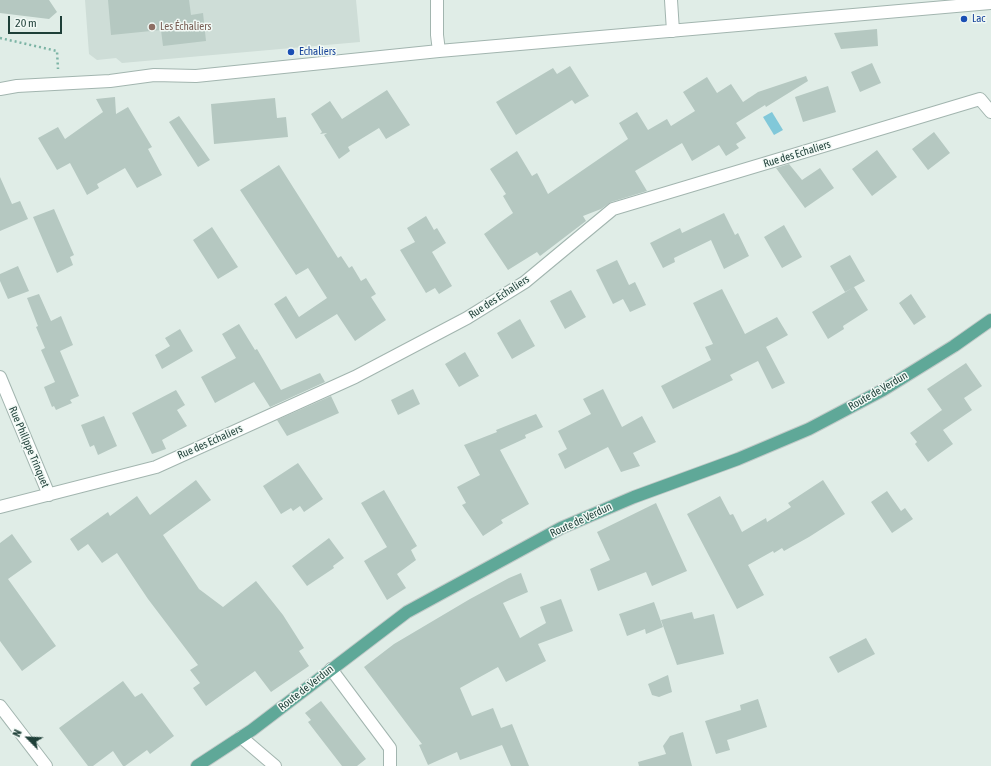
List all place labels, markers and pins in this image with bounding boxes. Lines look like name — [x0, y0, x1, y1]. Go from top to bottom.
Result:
place label: Lac — [972, 12, 985, 26]
marker: Lac — [959, 14, 969, 24]
place label: Les Échaliers — [160, 20, 211, 34]
marker: Les Échaliers — [147, 22, 157, 32]
place label: Echaliers — [299, 45, 336, 59]
marker: Echaliers — [286, 47, 296, 57]

